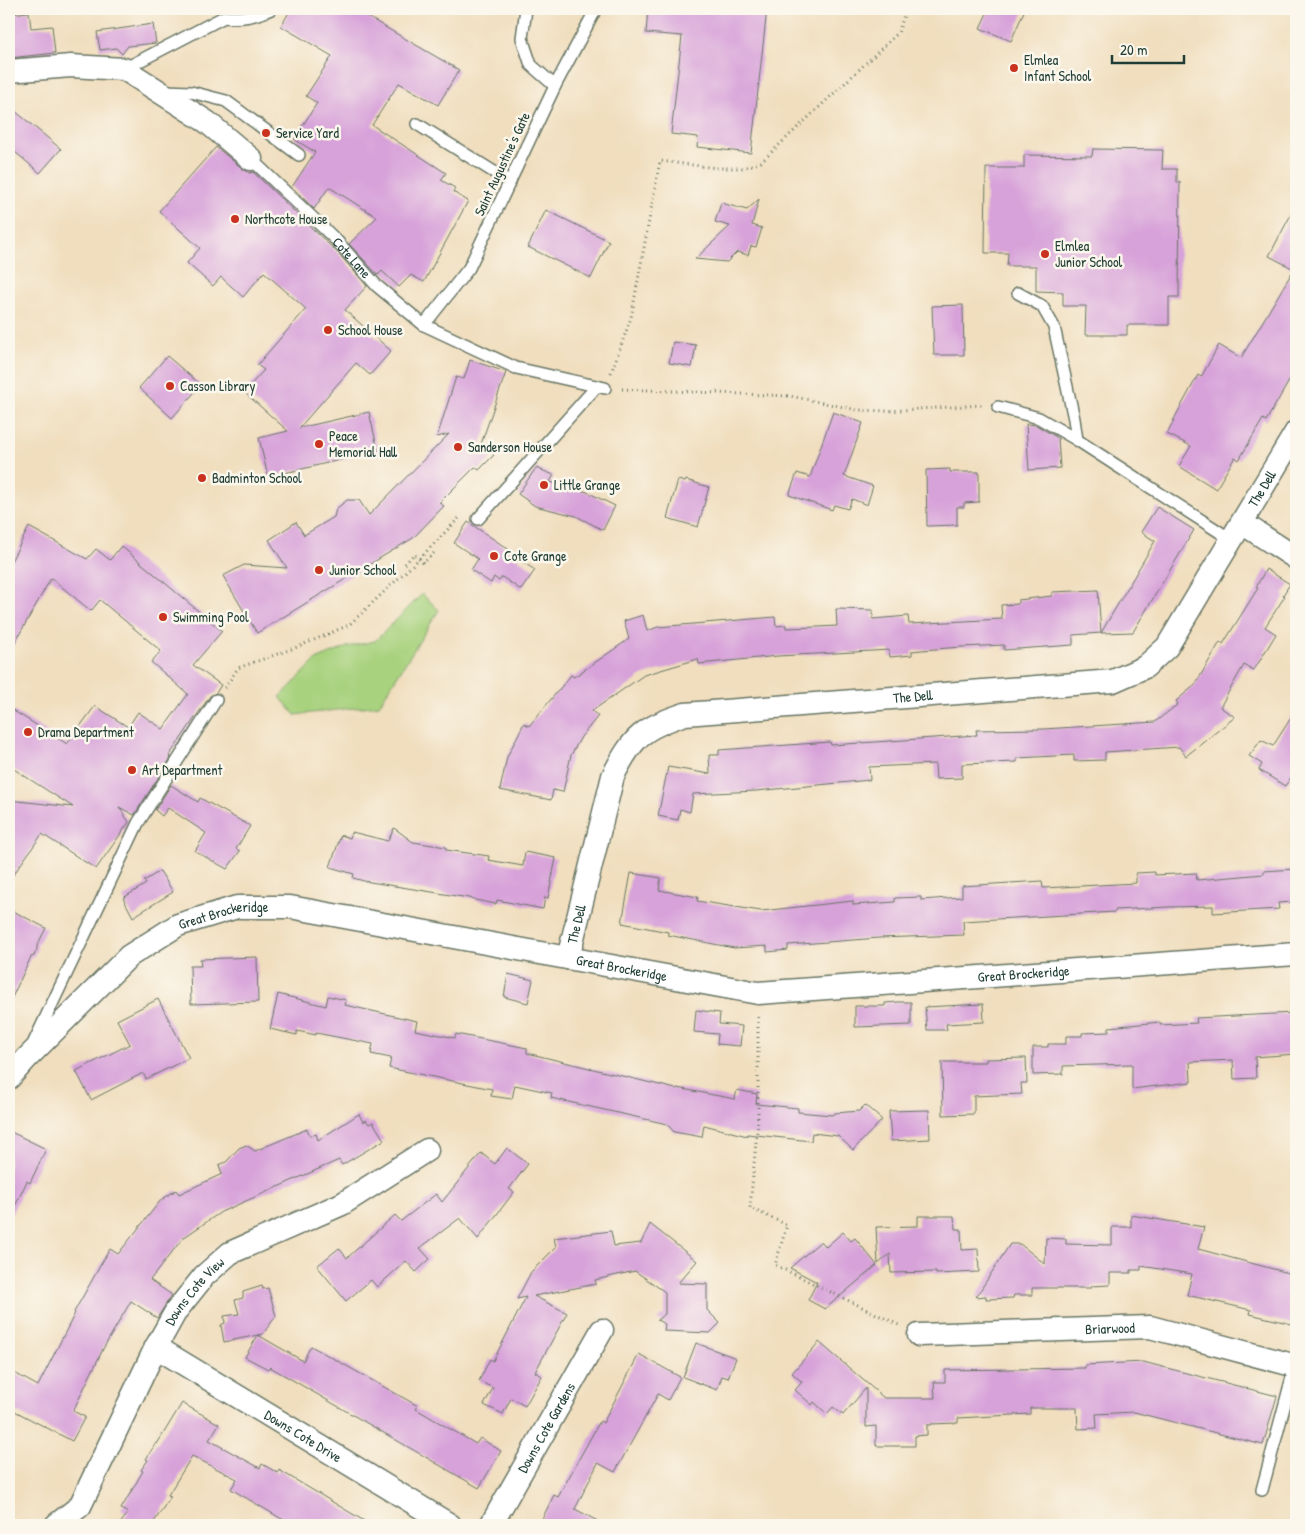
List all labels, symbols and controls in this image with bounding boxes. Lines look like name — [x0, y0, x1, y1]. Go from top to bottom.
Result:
scale bar — [1112, 32, 1185, 64]
text: 20 m — [1120, 39, 1147, 60]
place label: Elmlea Infant School — [1024, 50, 1092, 85]
marker: Elmlea Infant School — [1008, 62, 1020, 74]
street label: Saint Augustine's Gate — [469, 108, 535, 219]
place label: Service Yard — [276, 123, 339, 142]
marker: Service Yard — [260, 127, 272, 139]
place label: Northcote House — [245, 209, 328, 228]
marker: Northcote House — [229, 213, 241, 225]
street label: Cote Lane — [328, 232, 376, 282]
place label: Elmlea Junior School — [1055, 236, 1123, 271]
marker: Elmlea Junior School — [1039, 248, 1051, 260]
place label: School House — [338, 320, 403, 339]
marker: School House — [322, 324, 334, 336]
place label: Casson Library — [180, 376, 256, 396]
marker: Casson Library — [164, 380, 176, 392]
place label: Peace Memorial Hall — [329, 426, 398, 461]
place label: Sanderson House — [468, 437, 552, 456]
marker: Peace Memorial Hall — [313, 438, 325, 450]
marker: Sanderson House — [452, 441, 464, 453]
street label: The Dell — [1243, 466, 1280, 510]
place label: Badminton School — [212, 468, 302, 487]
marker: Badminton School — [196, 472, 208, 484]
place label: Little Grange — [554, 475, 621, 495]
marker: Little Grange — [538, 479, 550, 491]
place label: Cote Grange — [504, 546, 567, 566]
marker: Cote Grange — [488, 550, 500, 562]
place label: Junior School — [329, 560, 397, 579]
marker: Junior School — [313, 564, 325, 576]
place label: Swimming Pool — [173, 607, 249, 627]
marker: Swimming Pool — [157, 611, 169, 623]
street label: The Dell — [892, 685, 934, 707]
place label: Drama Department — [38, 722, 134, 742]
marker: Drama Department — [22, 726, 34, 738]
place label: Art Department — [142, 760, 223, 780]
marker: Art Department — [126, 764, 138, 776]
street label: Great Brockeridge — [176, 897, 269, 933]
street label: The Dell — [562, 902, 590, 945]
street label: Great Brockeridge — [575, 950, 669, 985]
street label: Great Brockeridge — [977, 960, 1071, 986]
street label: Downs Cote View — [160, 1252, 228, 1328]
street label: Briarwood — [1085, 1318, 1136, 1338]
street label: Downs Cote Gardens — [513, 1379, 579, 1476]
street label: Downs Cote Drive — [261, 1405, 346, 1467]

